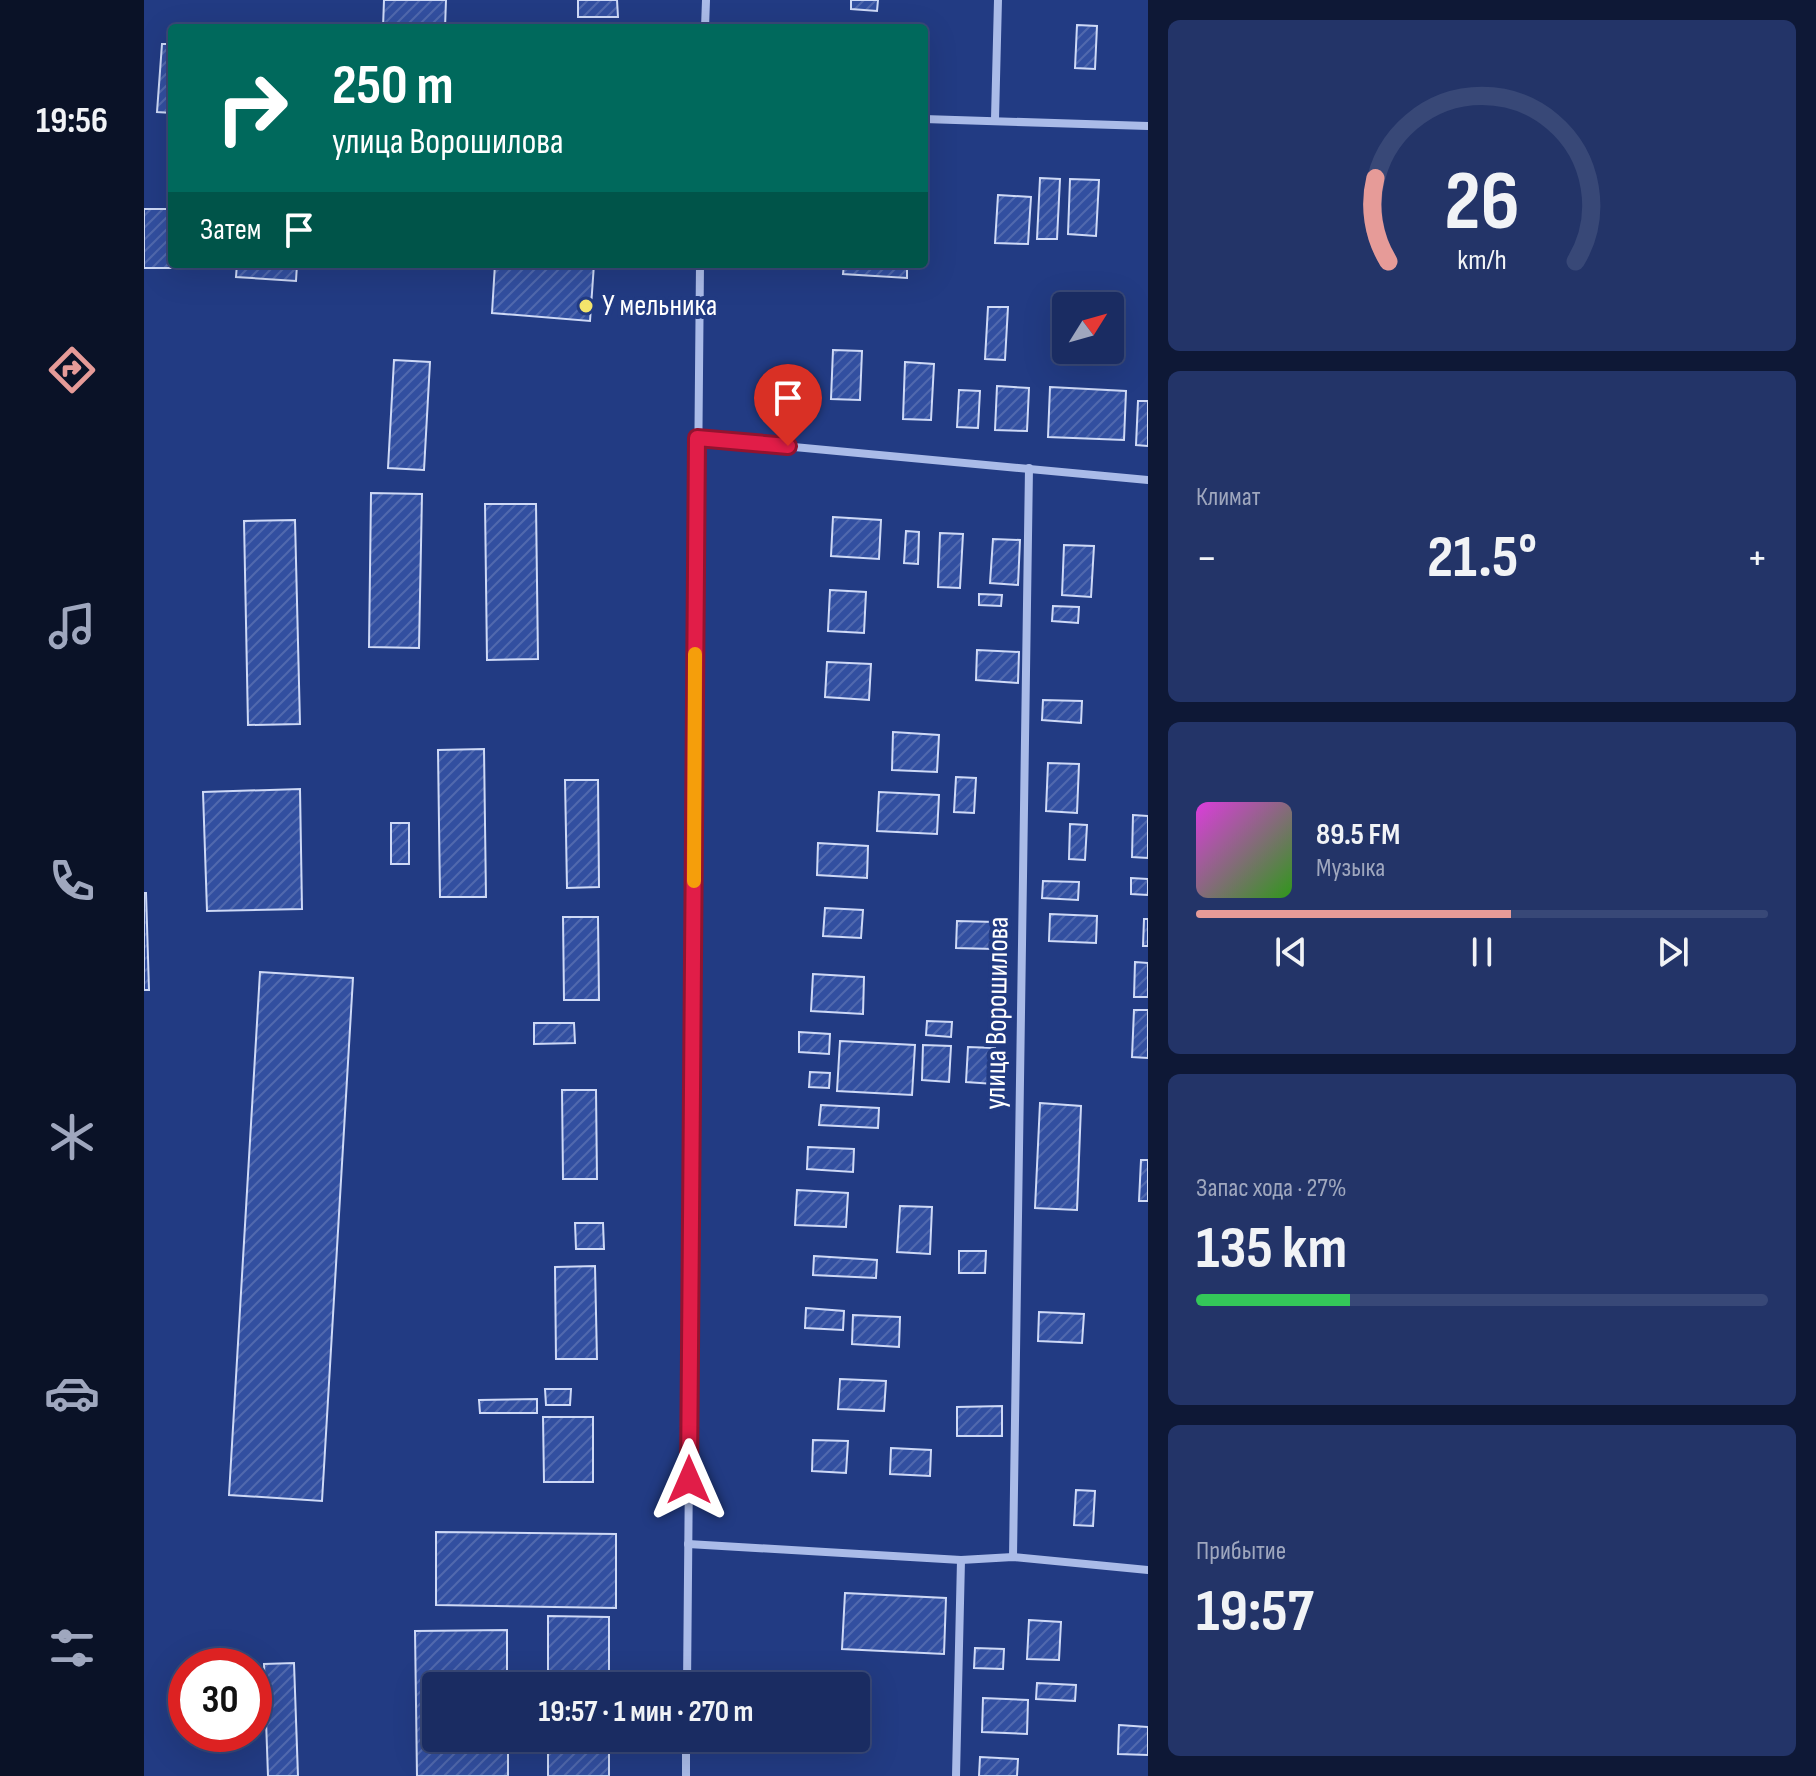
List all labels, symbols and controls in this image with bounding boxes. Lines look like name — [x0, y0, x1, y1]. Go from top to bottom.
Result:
text: 250 m — [332, 53, 454, 120]
icon: right — [200, 56, 304, 160]
text: 19:56 — [36, 100, 108, 143]
text: улица Ворошилова — [332, 121, 564, 164]
text: 26 — [1444, 152, 1520, 252]
icon: arrive — [277, 208, 321, 252]
text: Затем — [200, 212, 261, 248]
text: km/h — [1457, 243, 1507, 278]
place label: У мельника — [602, 288, 717, 324]
north arrow — [1052, 292, 1124, 364]
map controls — [1052, 292, 1124, 364]
marker: У мельника — [577, 297, 595, 315]
icon: directions — [44, 342, 100, 398]
pin — [754, 364, 822, 446]
icon: arrive — [766, 376, 810, 420]
text: Климат — [1196, 482, 1260, 513]
text: 21.5° — [1427, 522, 1537, 594]
text: − — [1196, 532, 1218, 585]
text: + — [1746, 532, 1768, 585]
icon: music — [44, 598, 100, 654]
text: 89.5 FM — [1316, 817, 1400, 853]
icon: phone — [44, 853, 100, 909]
text: Музыка — [1316, 853, 1385, 884]
street label: улица Ворошилова — [977, 916, 1017, 1110]
icon: previous — [1269, 930, 1313, 974]
icon: pause — [1460, 930, 1504, 974]
icon: next — [1651, 930, 1695, 974]
icon: climate — [44, 1109, 100, 1165]
text: Запас хода · 27% — [1196, 1173, 1347, 1204]
text: 135 km — [1196, 1213, 1347, 1285]
icon: car — [44, 1365, 100, 1421]
position arrow — [647, 1438, 731, 1522]
text: Прибытие — [1196, 1536, 1286, 1567]
text: 19:57 — [1196, 1576, 1314, 1648]
icon: filters — [44, 1620, 100, 1676]
speed limit sign: 30 — [168, 1648, 272, 1752]
text: 19:57 · 1 мин · 270 m — [538, 1694, 754, 1730]

